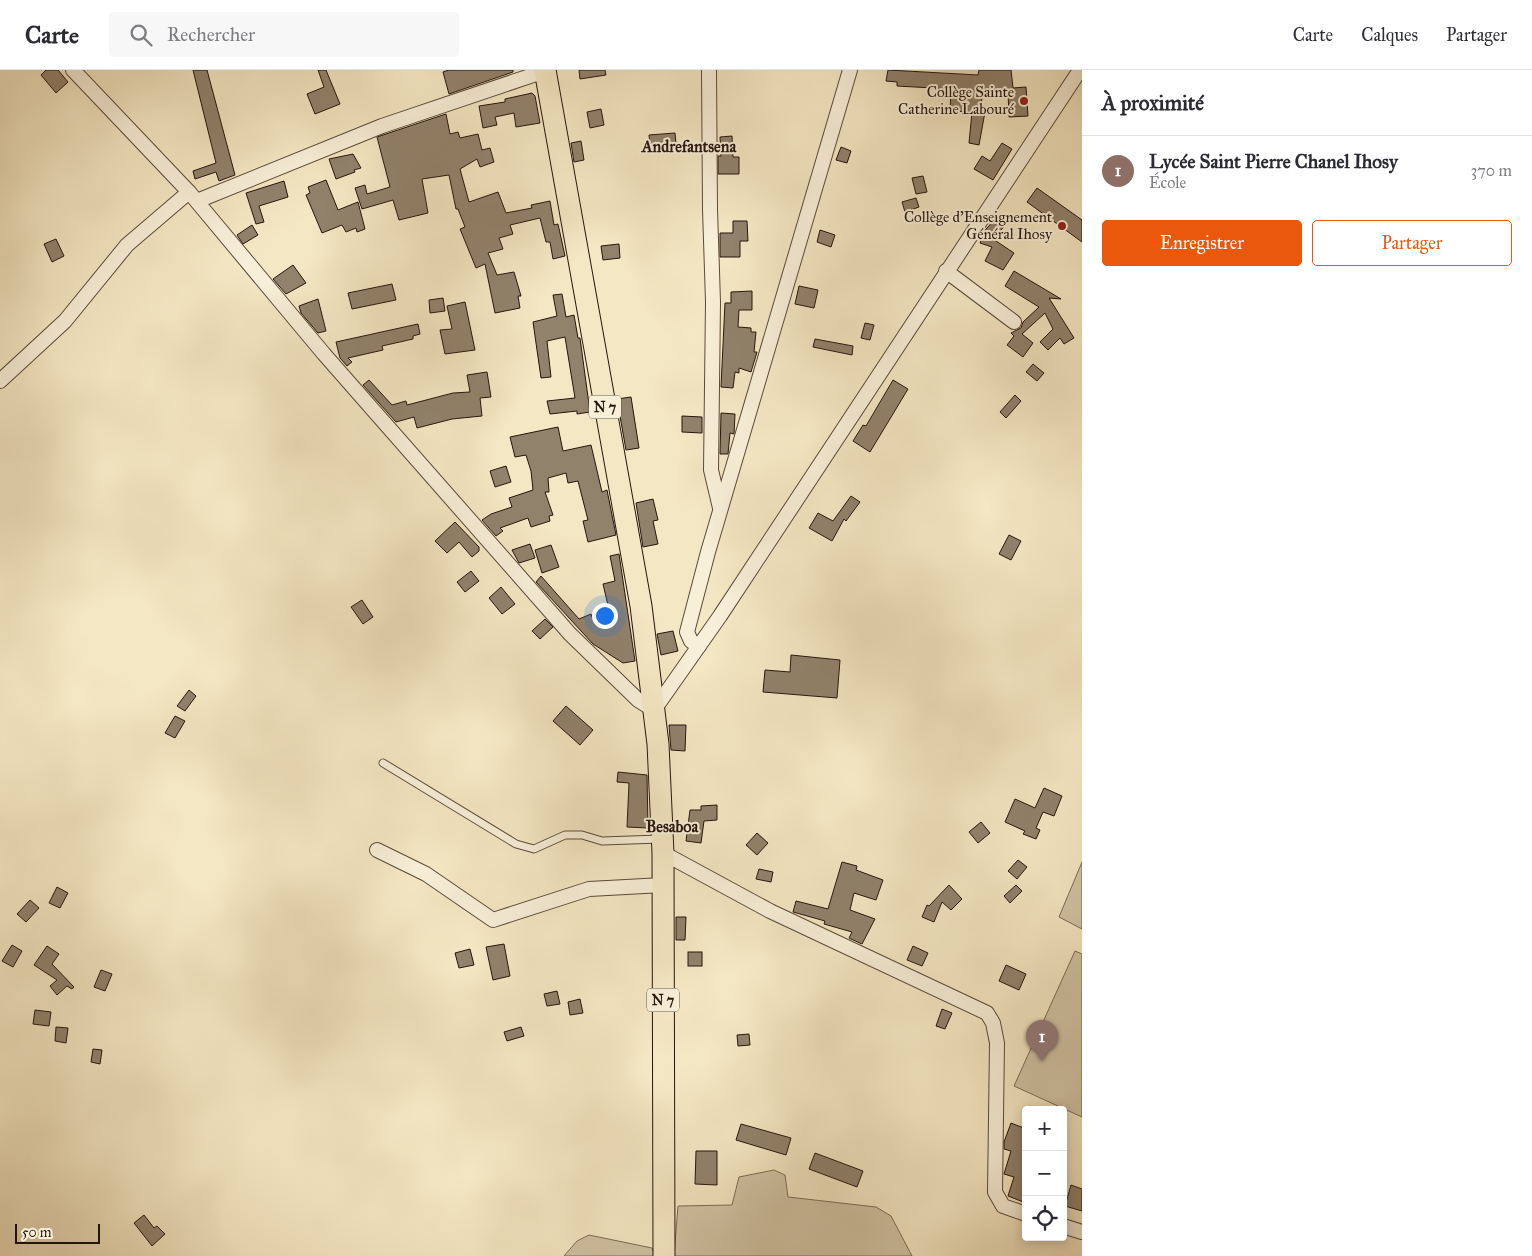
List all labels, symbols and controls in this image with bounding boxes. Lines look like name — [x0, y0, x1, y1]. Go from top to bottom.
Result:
search box — [109, 12, 459, 57]
text: Carte — [25, 20, 79, 50]
icon: search — [127, 21, 155, 49]
text: Rechercher — [167, 23, 255, 46]
text: Carte — [1293, 24, 1333, 46]
text: Calques — [1361, 24, 1418, 46]
text: Partager — [1446, 24, 1507, 46]
place label: Collège Sainte Catherine Labouré — [898, 83, 1015, 118]
text: À proximité — [1102, 90, 1204, 116]
marker: Collège Sainte Catherine Labouré — [1018, 95, 1030, 107]
district label: Andrefantsena — [641, 137, 737, 156]
text: Lycée Saint Pierre Chanel Ihosy — [1149, 150, 1398, 173]
text: 1 — [1115, 161, 1121, 180]
text: 370 m — [1471, 161, 1512, 180]
text: École — [1149, 173, 1186, 192]
place label: Collège d'Enseignement Général Ihosy — [904, 208, 1053, 243]
marker: Collège d'Enseignement Général Ihosy — [1056, 220, 1068, 232]
button: Enregistrer — [1102, 220, 1302, 266]
button: Partager — [1312, 220, 1512, 266]
road number: N 7 — [589, 396, 621, 418]
your location — [592, 603, 618, 629]
district label: Besaboa — [646, 817, 700, 836]
road number: N 7 — [647, 988, 679, 1012]
pin: 1 — [1026, 1020, 1058, 1061]
map controls — [1022, 1106, 1067, 1241]
button: + — [1022, 1106, 1067, 1151]
button: − — [1022, 1151, 1067, 1196]
button: locate — [1022, 1196, 1067, 1241]
scale bar — [15, 1221, 100, 1244]
text: 50 m — [22, 1224, 51, 1241]

